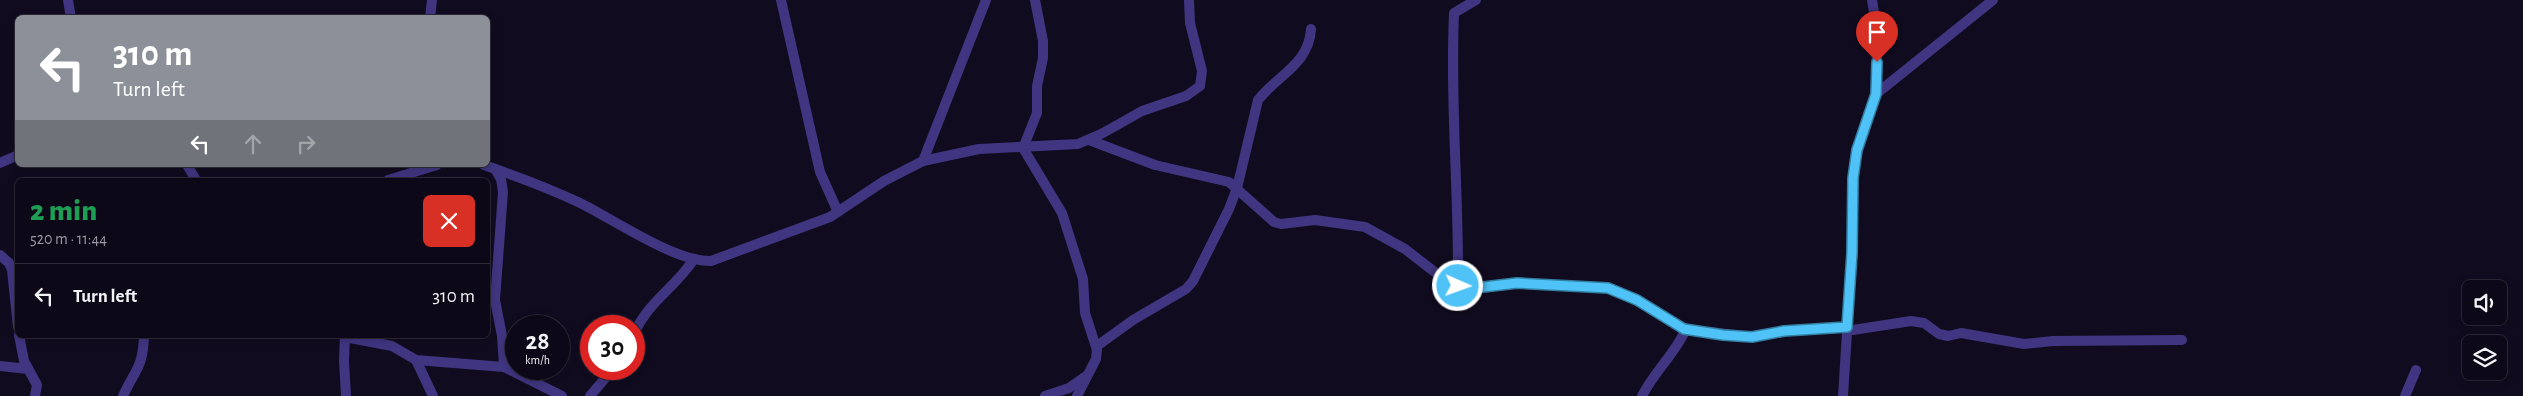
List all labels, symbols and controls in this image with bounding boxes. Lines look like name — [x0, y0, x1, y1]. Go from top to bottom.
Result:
pin — [1856, 11, 1898, 62]
icon: arrive — [1863, 18, 1891, 46]
icon: left — [30, 35, 95, 100]
text: 310 m — [113, 37, 192, 72]
text: Turn left — [113, 78, 185, 100]
icon: left — [186, 130, 214, 158]
icon: ahead — [239, 130, 267, 158]
icon: right — [292, 130, 320, 158]
button: close — [423, 195, 475, 247]
text: 2 min — [30, 196, 97, 226]
text: 520 m · 11:44 — [30, 231, 107, 247]
position arrow — [1431, 259, 1483, 311]
map controls — [2462, 280, 2507, 380]
button: sound — [2462, 280, 2507, 325]
icon: left — [30, 282, 58, 310]
text: Turn left — [73, 287, 137, 306]
text: 310 m — [432, 287, 475, 306]
speed limit sign: 30 — [580, 315, 645, 380]
text: 28 — [525, 329, 550, 354]
button: layers — [2462, 335, 2507, 380]
text: km/h — [525, 354, 550, 366]

